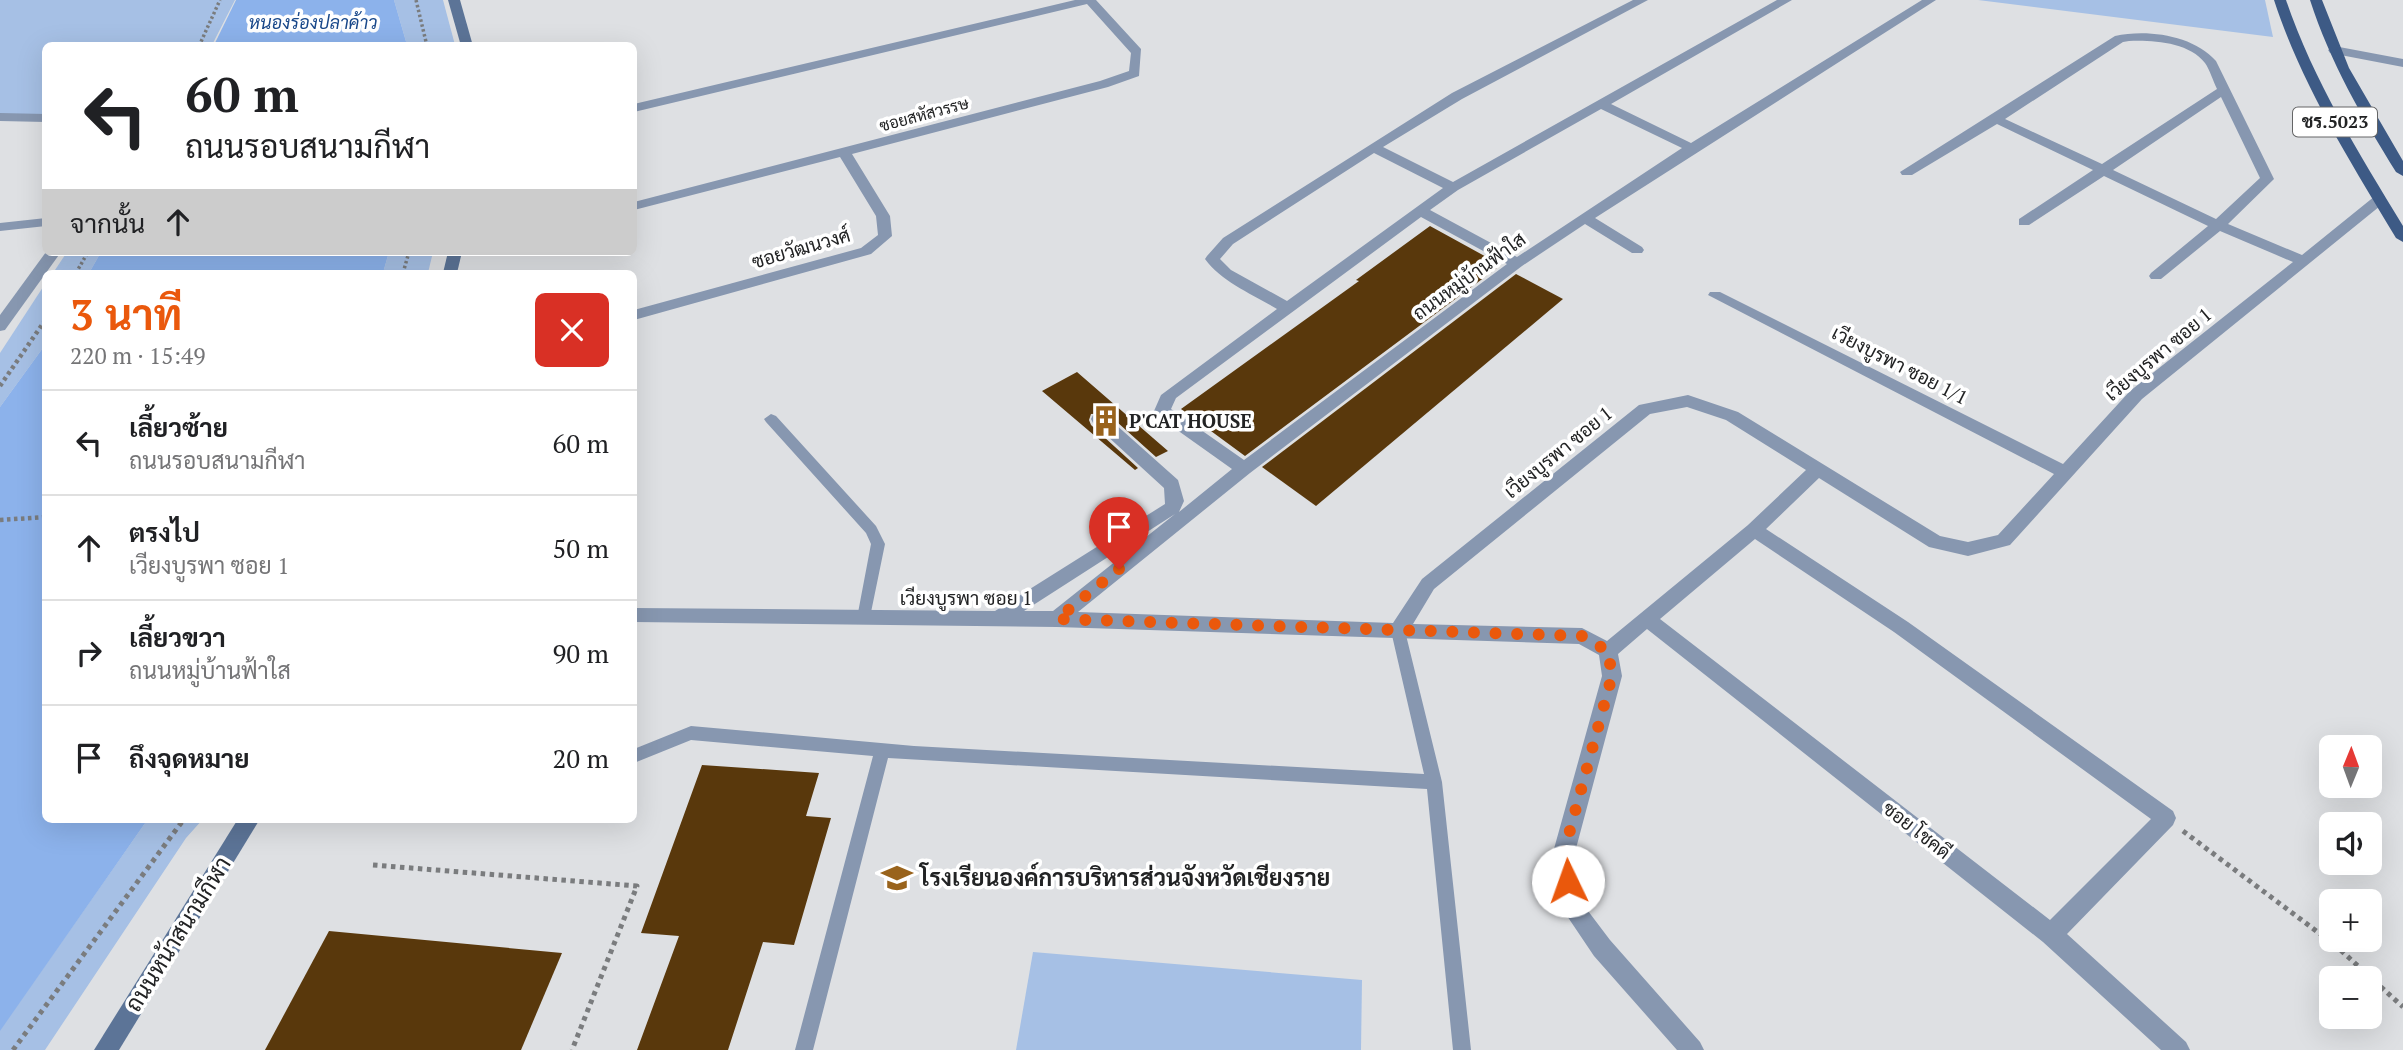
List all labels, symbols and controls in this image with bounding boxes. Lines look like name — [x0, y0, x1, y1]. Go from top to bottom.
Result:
water label: หนองร่องปลาค้าว — [249, 10, 377, 34]
text: 60 m — [185, 61, 299, 126]
icon: left — [70, 70, 161, 161]
street label: ซอยสหัสวรรษ — [877, 91, 971, 136]
road number: ชร.5023 — [2293, 107, 2377, 136]
text: ถนนรอบสนามกีฬา — [185, 125, 430, 167]
icon: ahead — [159, 203, 197, 241]
text: จากนั้น — [70, 206, 145, 240]
street label: ซอยวัฒนวงศ์ — [749, 222, 853, 273]
street label: ถนนหมู่บ้านฟ้าใส — [1407, 226, 1531, 327]
text: 3 นาที — [70, 286, 182, 342]
button: close — [535, 293, 609, 367]
street label: เวียงบูรพา ซอย 1 — [2099, 301, 2218, 407]
street label: เวียงบูรพา ซอย 1/1 — [1827, 320, 1972, 411]
text: 220 m · 15:49 — [70, 340, 205, 371]
street label: เวียงบูรพา ซอย 1 — [1498, 400, 1618, 505]
building icon: P'CAT HOUSE — [1089, 404, 1123, 438]
place label: P'CAT HOUSE — [1129, 408, 1252, 433]
text: เลี้ยวซ้าย — [129, 410, 228, 444]
icon: left — [70, 424, 108, 462]
text: 60 m — [553, 426, 609, 460]
text: ถนนรอบสนามกีฬา — [129, 445, 305, 476]
pin — [1089, 497, 1149, 569]
icon: arrive — [1100, 508, 1138, 546]
text: ตรงไป — [129, 515, 200, 549]
icon: ahead — [70, 529, 108, 567]
text: 50 m — [553, 531, 609, 565]
text: เวียงบูรพา ซอย 1 — [129, 550, 289, 581]
street label: เวียงบูรพา ซอย 1 — [900, 585, 1032, 612]
text: เลี้ยวขวา — [129, 620, 226, 654]
icon: right — [70, 634, 108, 672]
text: 90 m — [553, 636, 609, 670]
text: ถนนหมู่บ้านฟ้าใส — [129, 655, 291, 686]
north arrow — [2319, 735, 2382, 798]
map controls — [2319, 735, 2382, 1029]
icon: arrive — [70, 739, 108, 777]
text: ถึงจุดหมาย — [129, 741, 250, 775]
text: 20 m — [553, 741, 609, 775]
street label: ซอย โชคดี — [1878, 795, 1956, 864]
button: sound — [2319, 812, 2382, 875]
position arrow — [1531, 844, 1605, 918]
street label: ถนนหน้าสนามกีฬา — [117, 850, 238, 1017]
school or university icon: โรงเรียนองค์การบริหารส่วนจังหวัดเชียงราย — [880, 861, 914, 895]
place label: โรงเรียนองค์การบริหารส่วนจังหวัดเชียงราย — [918, 862, 1330, 893]
button: + — [2319, 889, 2382, 952]
button: − — [2319, 966, 2382, 1029]

